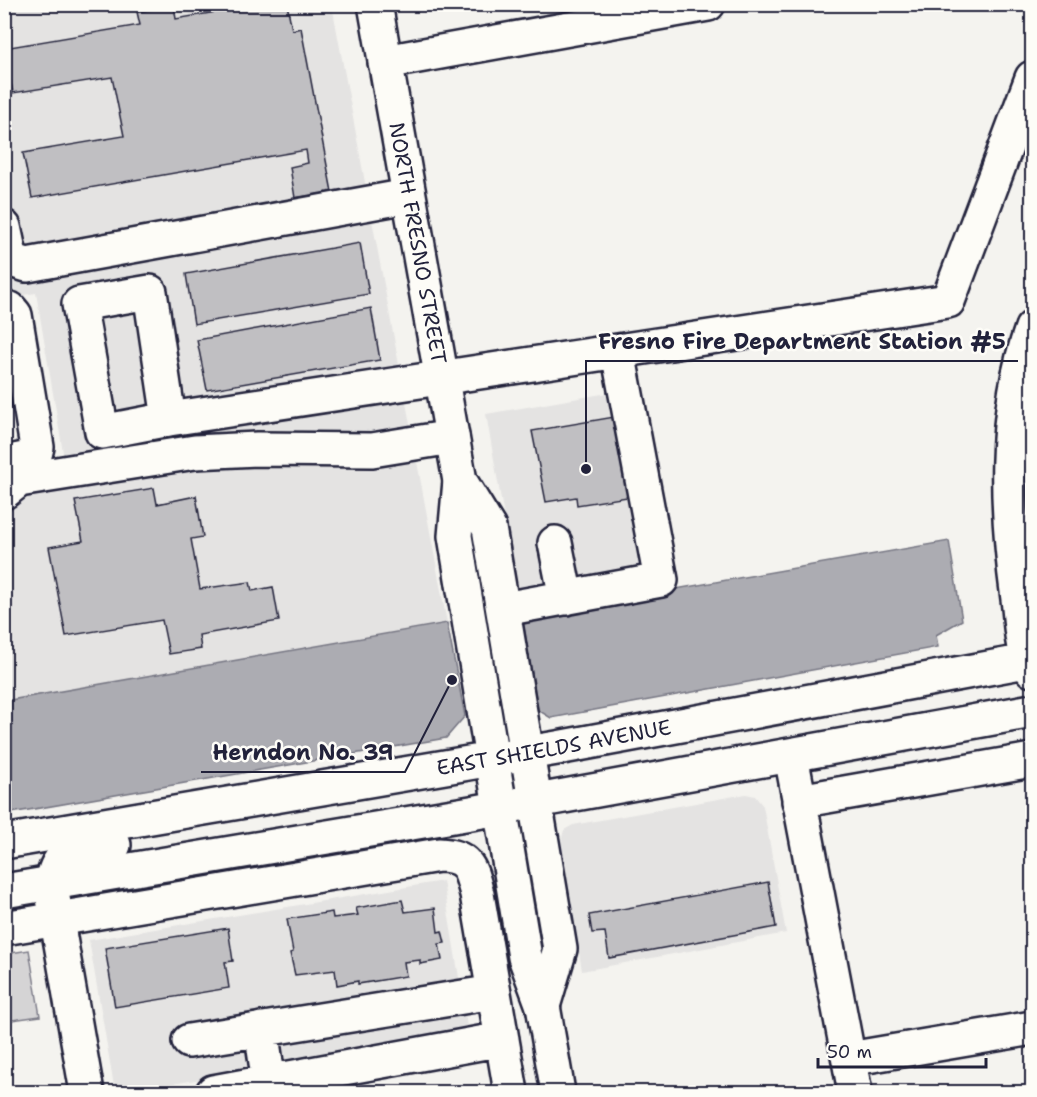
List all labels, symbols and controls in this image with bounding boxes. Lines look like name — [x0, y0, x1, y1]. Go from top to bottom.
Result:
street label: NORTH FRESNO STREET — [382, 120, 453, 366]
callout: Fresno Fire Department Station #5 — [586, 321, 1018, 361]
text: Fresno Fire Department Station #5 — [598, 327, 1006, 356]
street label: EAST SHIELDS AVENUE — [435, 713, 674, 782]
callout: Herndon No. 39 — [201, 732, 405, 772]
text: Herndon No. 39 — [213, 738, 393, 767]
scale bar — [818, 1031, 986, 1069]
text: 50 m — [827, 1040, 872, 1064]

